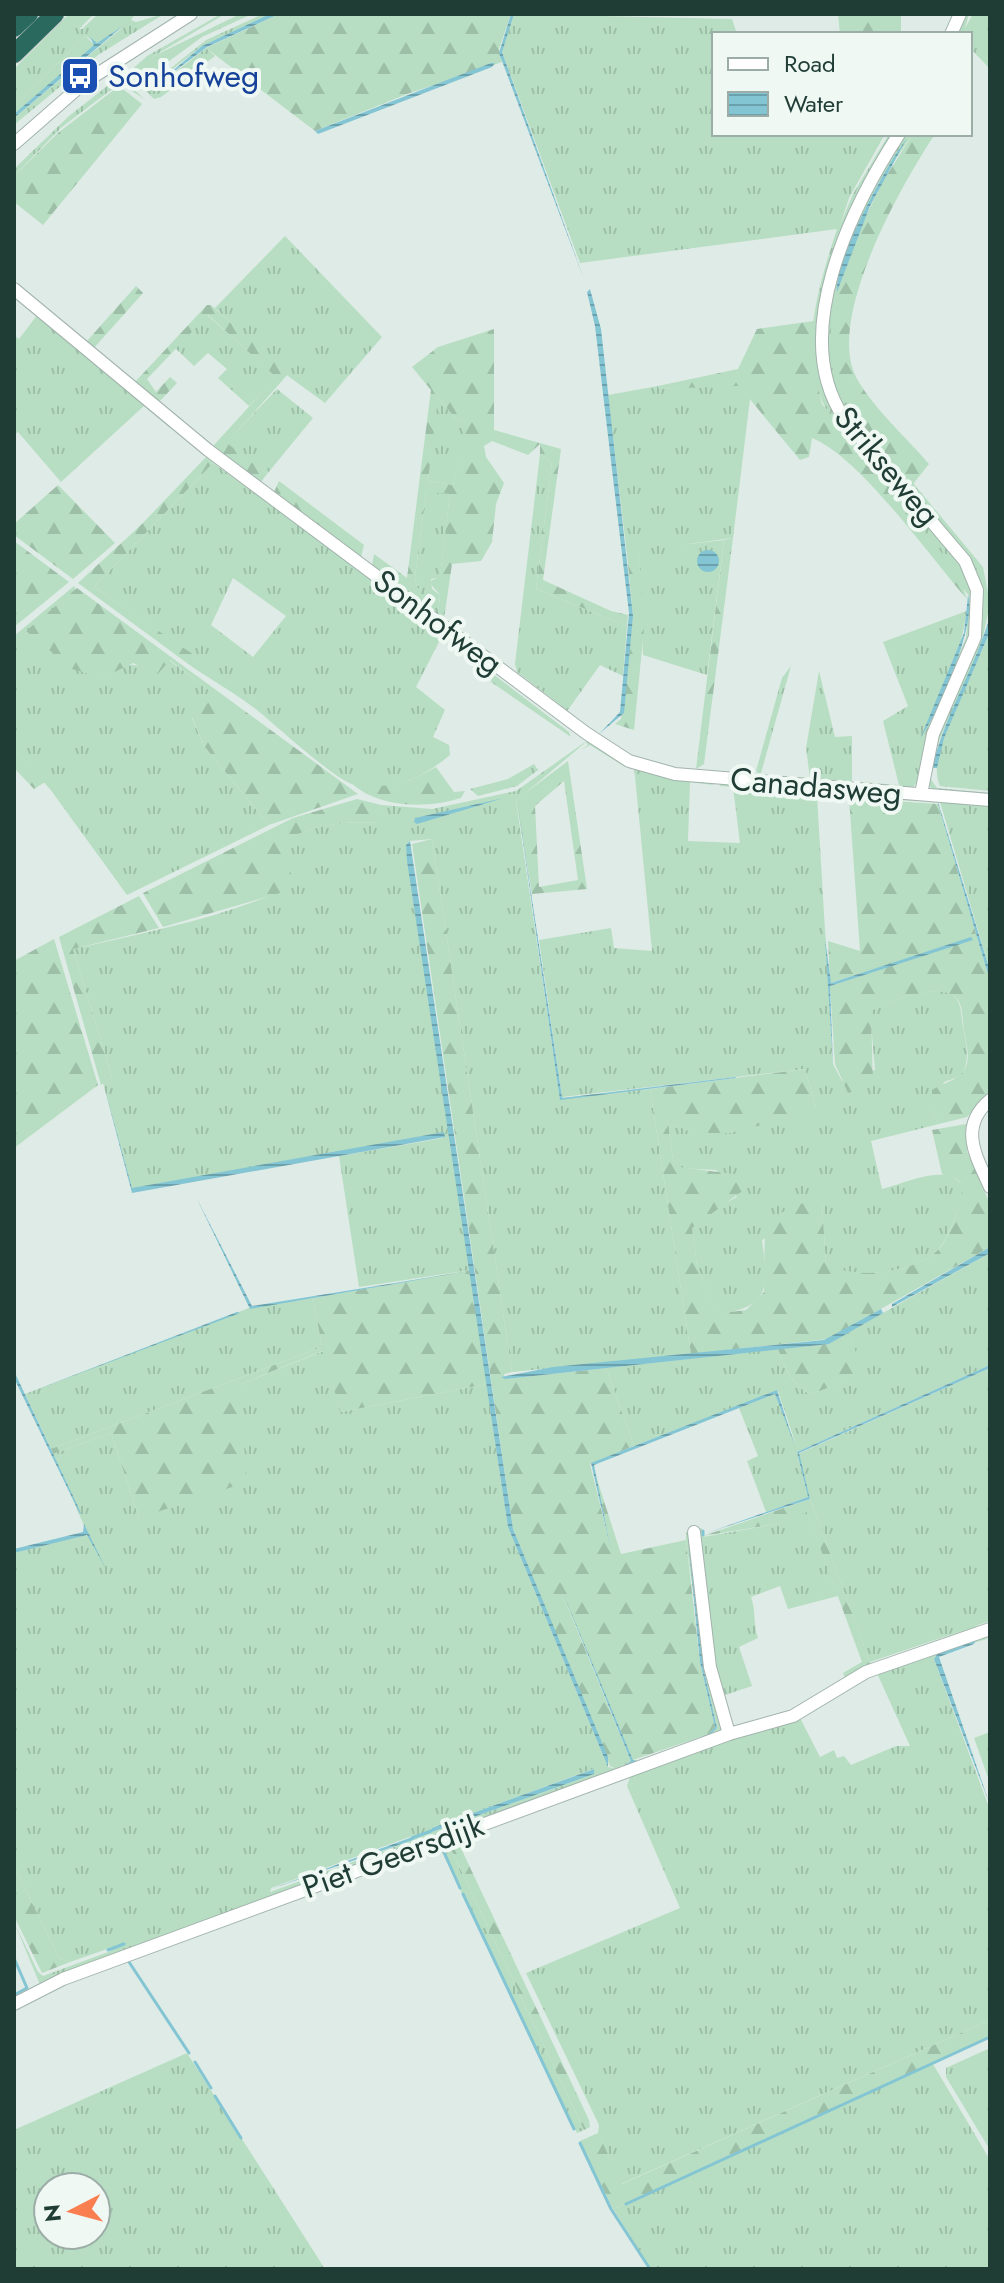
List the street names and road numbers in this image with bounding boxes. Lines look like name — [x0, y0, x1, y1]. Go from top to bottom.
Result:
street label: Strikseweg — [823, 396, 951, 536]
street label: Sonhofweg — [364, 558, 512, 686]
street label: Canadasweg — [728, 756, 904, 816]
street label: Piet Geersdijk — [296, 1802, 491, 1910]

